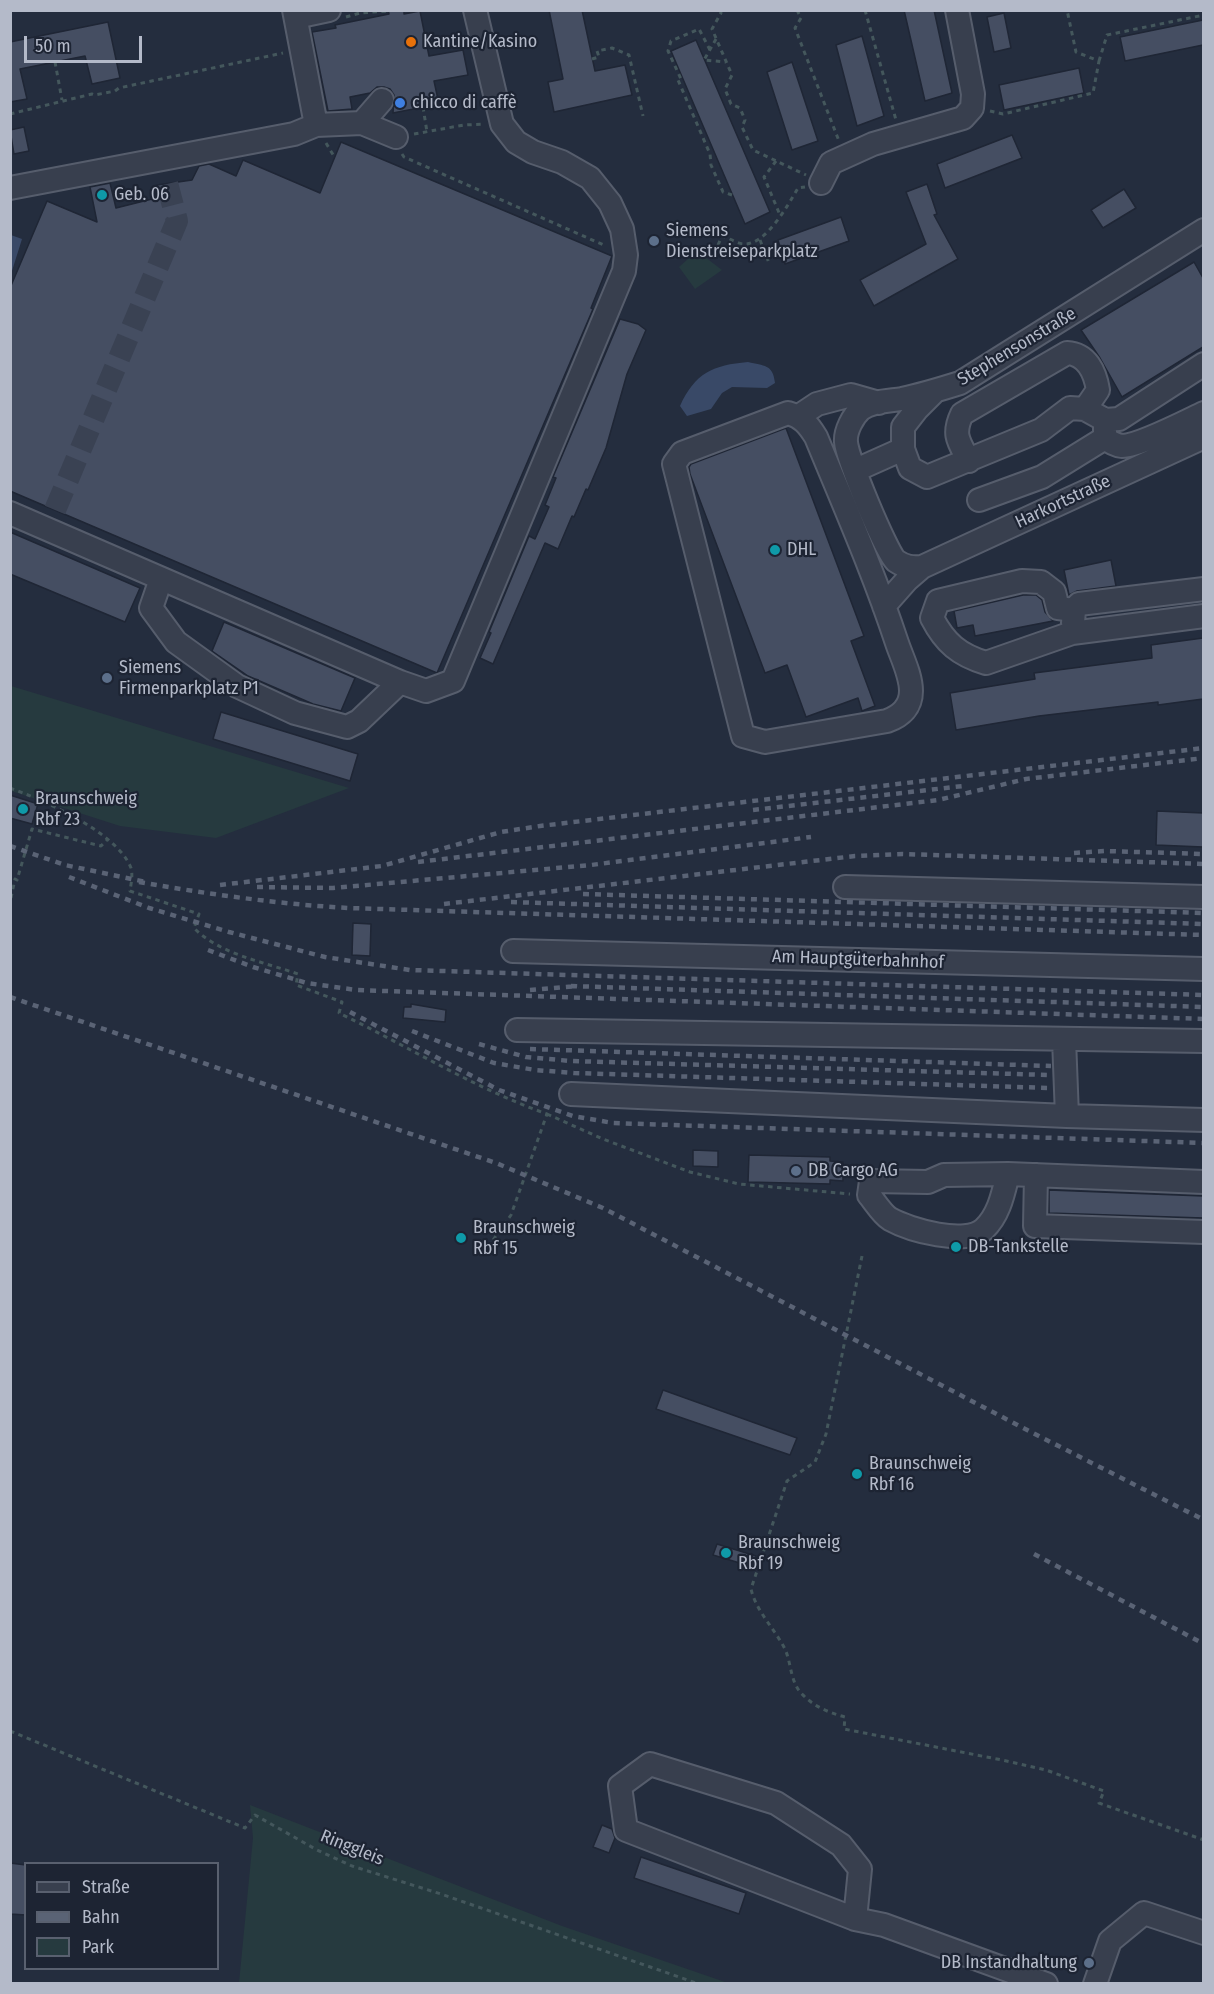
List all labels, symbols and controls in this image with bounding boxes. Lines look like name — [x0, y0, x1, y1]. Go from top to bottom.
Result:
scale bar — [27, 24, 146, 62]
place label: Kantine/Kasino — [423, 31, 537, 53]
text: 50 m — [35, 35, 71, 57]
marker: Kantine/Kasino — [404, 35, 418, 49]
place label: chicco di caffè — [412, 92, 517, 114]
marker: chicco di caffè — [393, 96, 407, 110]
place label: Geb. 06 — [114, 184, 169, 206]
marker: Geb. 06 — [95, 188, 109, 202]
place label: Siemens Dienstreiseparkplatz — [666, 220, 818, 262]
marker: Siemens Dienstreiseparkplatz — [647, 234, 661, 248]
street label: Stephensonstraße — [954, 303, 1080, 391]
street label: Harkortstraße — [1012, 471, 1114, 533]
place label: DHL — [787, 539, 816, 561]
marker: DHL — [768, 543, 782, 557]
place label: Siemens Firmenparkplatz P1 — [119, 657, 259, 700]
marker: Siemens Firmenparkplatz P1 — [100, 671, 114, 685]
place label: Braunschweig Rbf 23 — [35, 788, 137, 830]
marker: Braunschweig Rbf 23 — [16, 802, 30, 816]
street label: Am Hauptgüterbahnhof — [772, 946, 944, 974]
place label: DB Cargo AG — [808, 1160, 898, 1182]
marker: DB Cargo AG — [789, 1164, 803, 1178]
place label: Braunschweig Rbf 15 — [473, 1217, 575, 1260]
marker: Braunschweig Rbf 15 — [454, 1231, 468, 1245]
place label: DB-Tankstelle — [968, 1236, 1069, 1258]
marker: DB-Tankstelle — [949, 1240, 963, 1254]
place label: Braunschweig Rbf 16 — [869, 1453, 971, 1496]
marker: Braunschweig Rbf 16 — [850, 1467, 864, 1481]
place label: Braunschweig Rbf 19 — [738, 1532, 840, 1574]
marker: Braunschweig Rbf 19 — [719, 1546, 733, 1560]
street label: Ringgleis — [317, 1826, 387, 1870]
legend — [24, 1862, 219, 1970]
text: Straße — [82, 1876, 130, 1898]
text: Bahn — [82, 1906, 120, 1928]
text: Park — [82, 1936, 114, 1958]
place label: DB Instandhaltung — [941, 1952, 1077, 1974]
marker: DB Instandhaltung — [1082, 1956, 1096, 1970]

